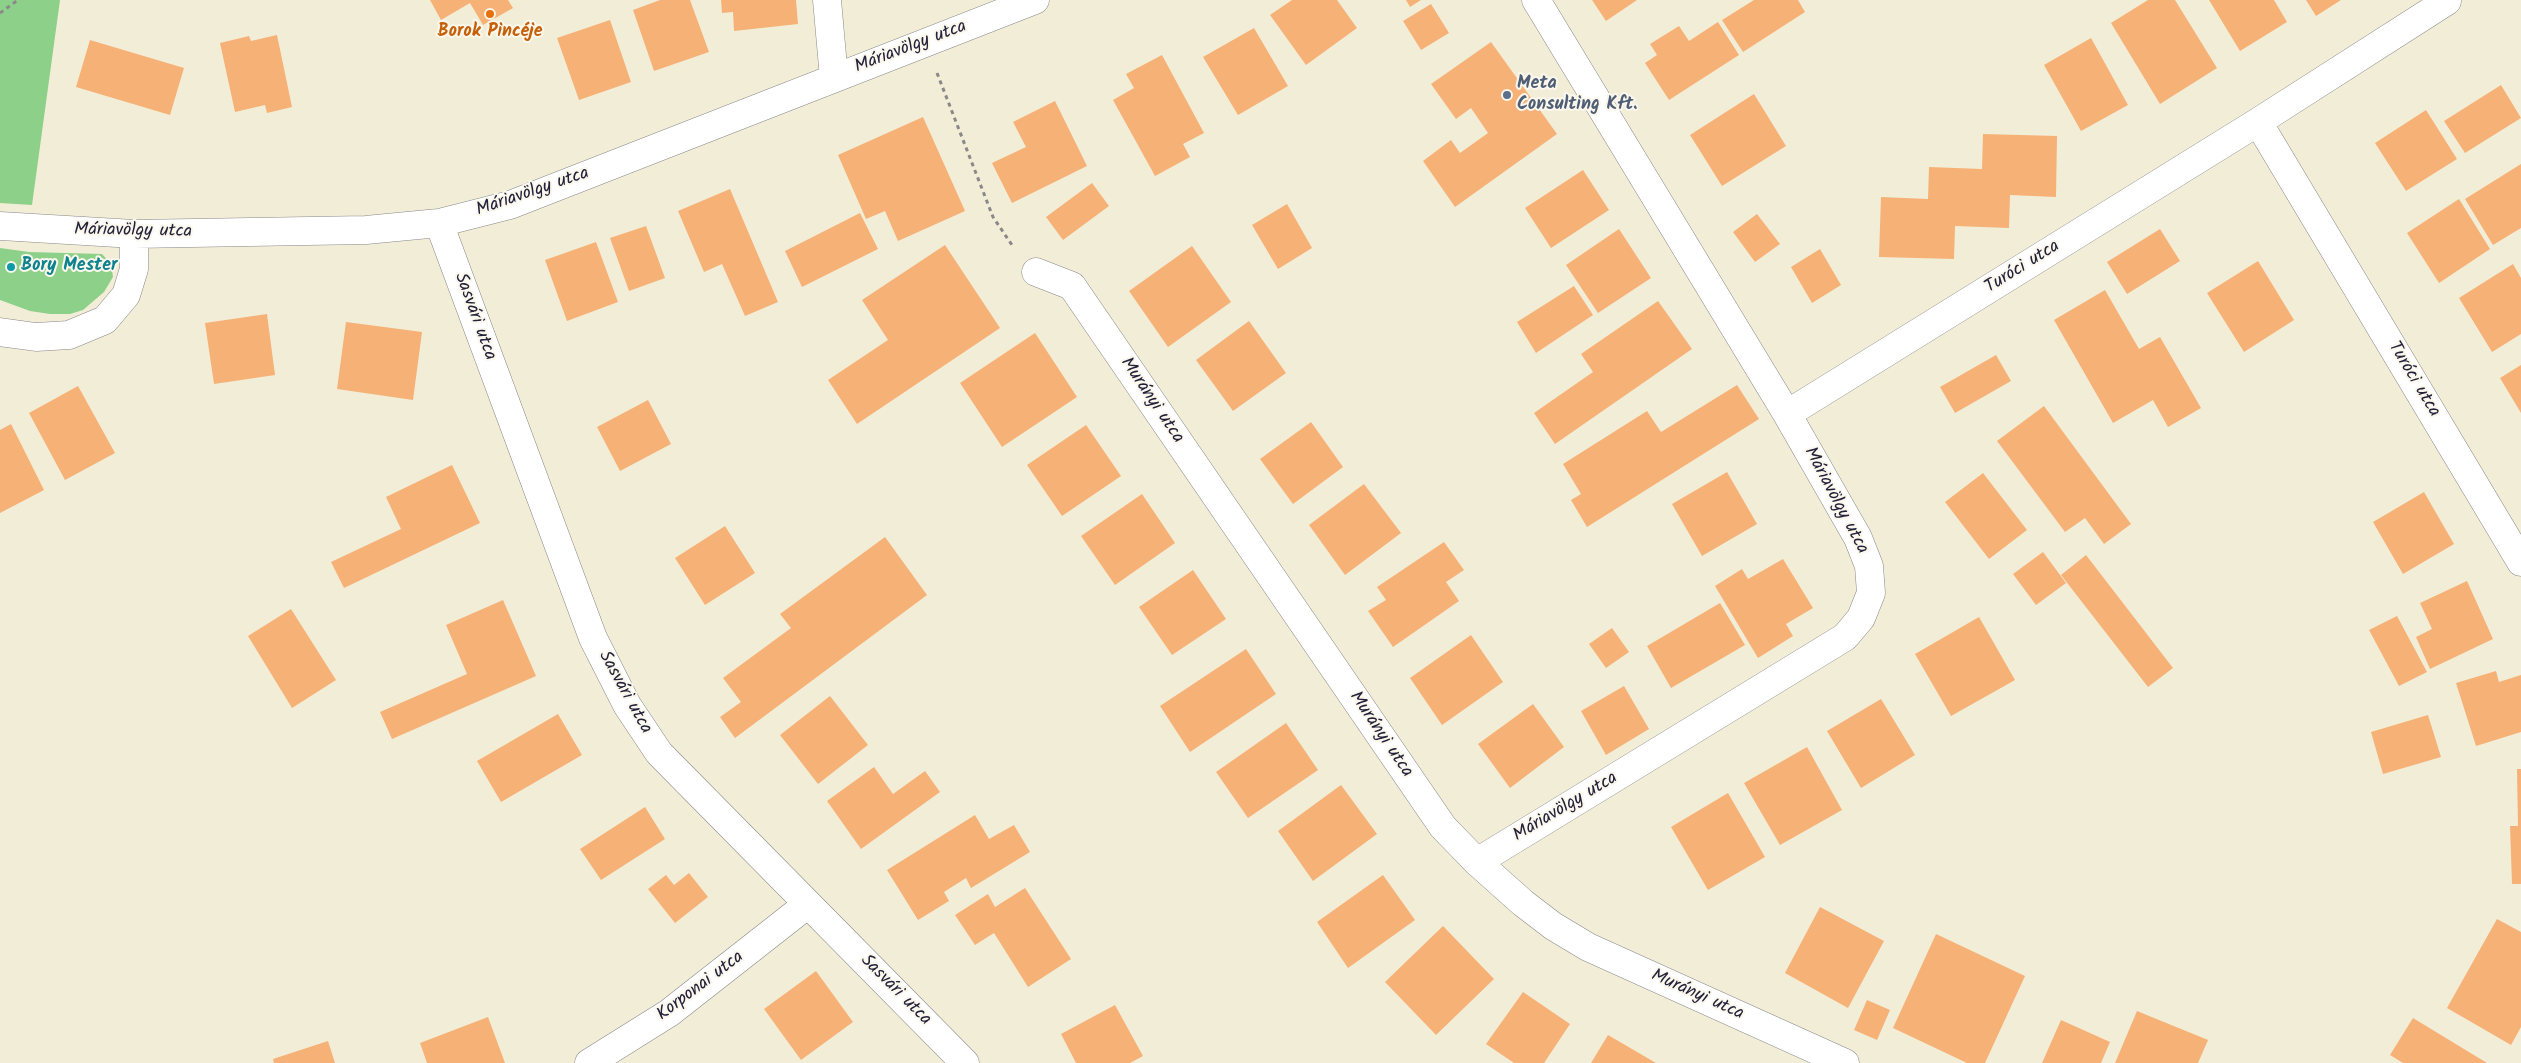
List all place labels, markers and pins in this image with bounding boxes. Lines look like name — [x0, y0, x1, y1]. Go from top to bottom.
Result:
marker: Borok Pincéje — [484, 8, 496, 20]
place label: Borok Pincéje — [438, 22, 542, 44]
place label: Meta Consulting Kft. — [1517, 74, 1638, 116]
marker: Meta Consulting Kft. — [1501, 89, 1513, 101]
place label: Bory Mester — [21, 256, 117, 278]
marker: Bory Mester — [5, 261, 17, 273]

